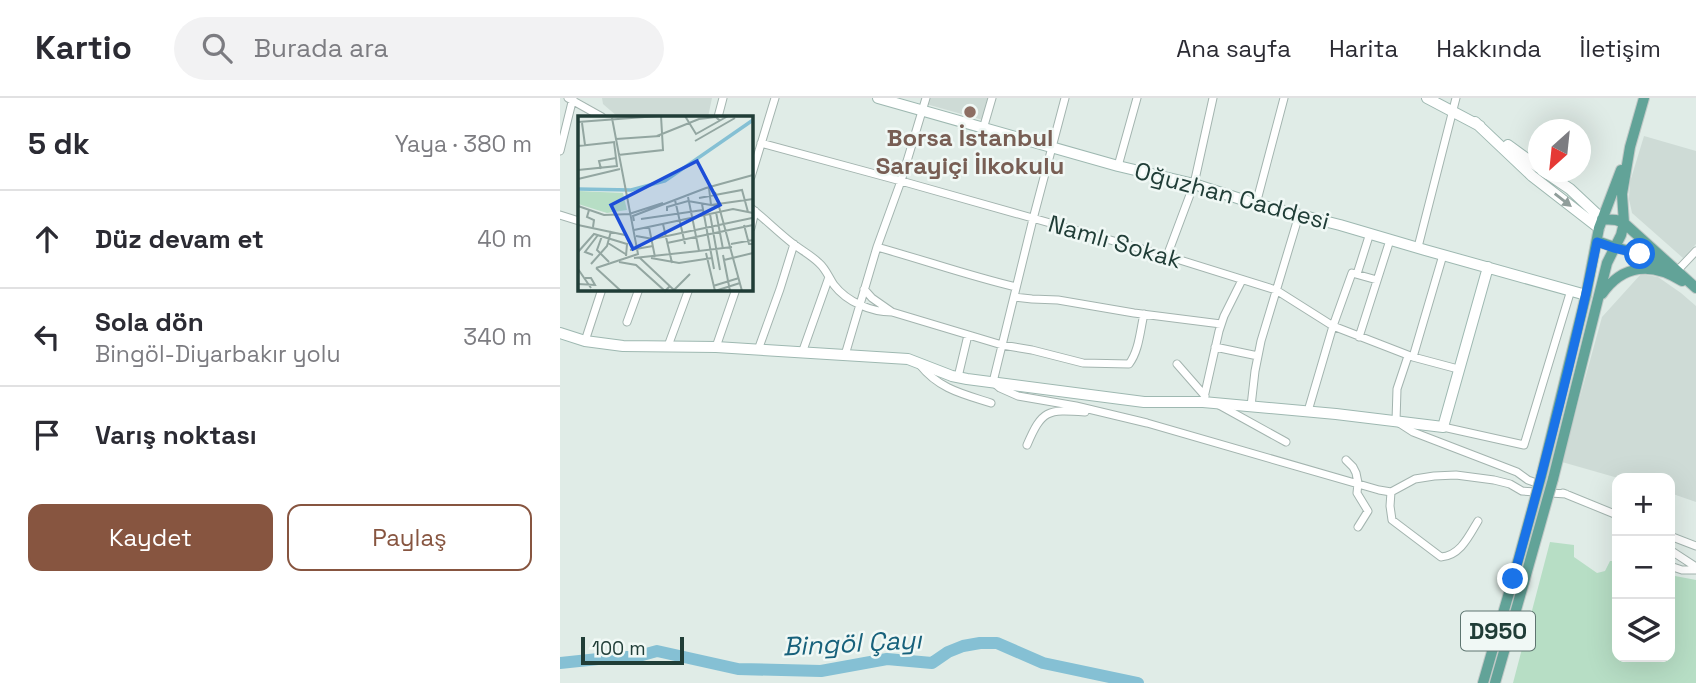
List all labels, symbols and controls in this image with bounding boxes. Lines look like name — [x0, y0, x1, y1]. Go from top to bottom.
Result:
search box — [174, 17, 664, 80]
text: Kartio — [35, 27, 132, 69]
icon: search — [198, 29, 236, 67]
text: Burada ara — [254, 31, 389, 65]
text: Ana sayfa — [1176, 33, 1291, 64]
text: Harita — [1329, 33, 1398, 64]
text: Hakkında — [1436, 33, 1541, 64]
text: İletişim — [1579, 33, 1661, 64]
marker: Borsa İstanbul Sarayiçi İlkokulu — [962, 104, 978, 120]
inset map — [578, 116, 752, 290]
north arrow — [1528, 119, 1591, 182]
place label: Borsa İstanbul Sarayiçi İlkokulu — [876, 122, 1064, 181]
text: 5 dk — [28, 124, 90, 163]
text: Yaya · 380 m — [395, 129, 532, 159]
street label: Oğuzhan Caddesi — [1131, 155, 1333, 236]
one-way arrow — [1554, 193, 1572, 207]
street label: Namlı Sokak — [1045, 208, 1185, 275]
icon: ahead — [28, 220, 66, 258]
text: Düz devam et — [95, 222, 264, 256]
text: 40 m — [477, 224, 532, 254]
route start — [1624, 238, 1655, 269]
text: Sola dön — [95, 305, 204, 339]
icon: left — [28, 318, 66, 356]
text: 340 m — [463, 322, 532, 352]
text: Bingöl-Diyarbakır yolu — [95, 339, 341, 369]
icon: arrive — [28, 416, 66, 454]
text: Varış noktası — [95, 418, 257, 452]
map controls — [1612, 473, 1675, 662]
button: + — [1612, 473, 1675, 536]
button: Kaydet — [28, 504, 273, 571]
button: Paylaş — [287, 504, 532, 571]
button: − — [1612, 536, 1675, 599]
route end — [1497, 563, 1528, 594]
button: layers — [1612, 599, 1675, 662]
road number: D950 — [1461, 611, 1535, 650]
water label: Bingöl Çayı — [782, 622, 924, 664]
scale bar — [581, 634, 684, 666]
text: 100 m — [592, 636, 646, 661]

